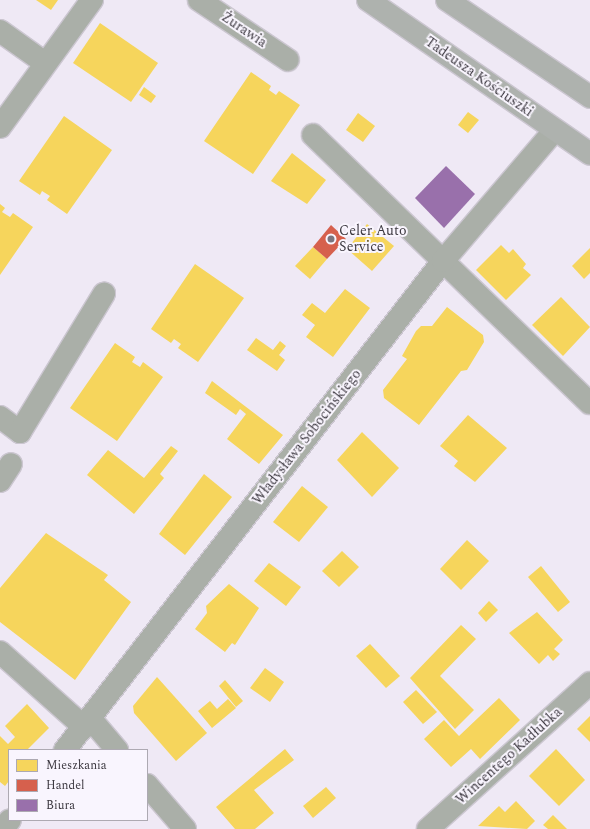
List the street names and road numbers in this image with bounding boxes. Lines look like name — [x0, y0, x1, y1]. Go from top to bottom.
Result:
street label: Żurawia — [218, 9, 270, 51]
street label: Tadeusza Kościuszki — [422, 33, 536, 121]
street label: Władysława Sobocińskiego — [249, 366, 365, 508]
street label: Wincentego Kadłubka — [453, 704, 565, 808]

